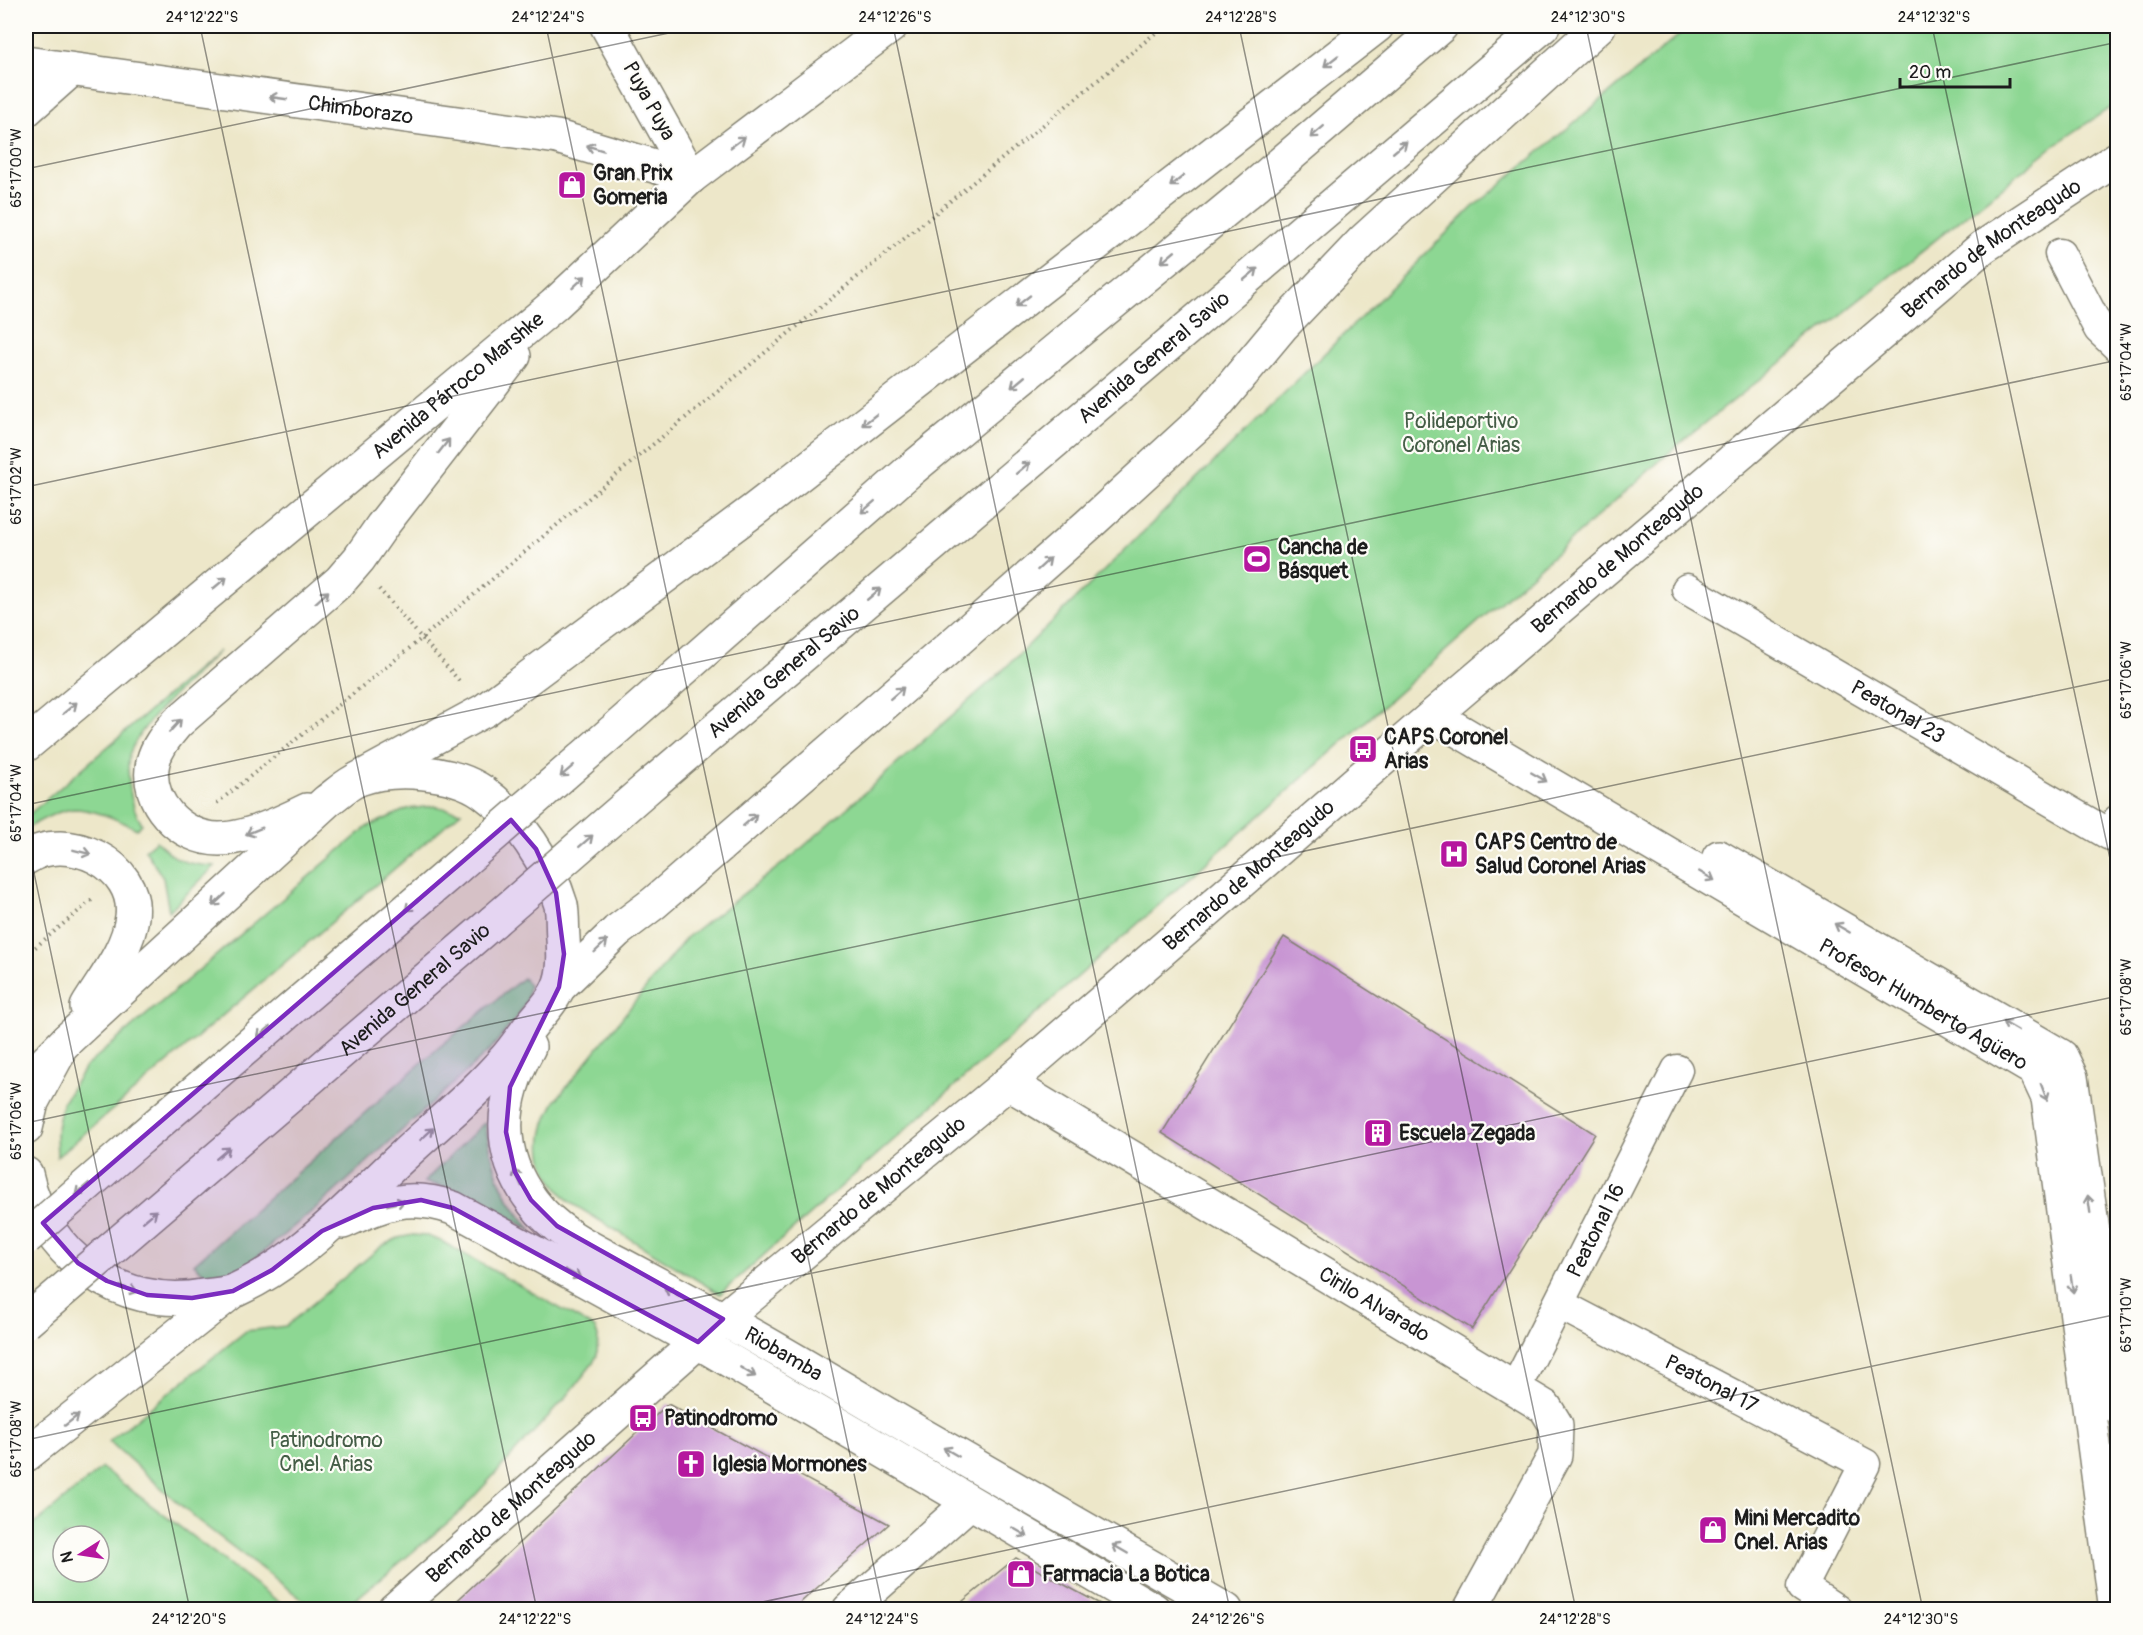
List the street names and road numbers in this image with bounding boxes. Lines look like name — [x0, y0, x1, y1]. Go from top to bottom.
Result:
street label: Puya Puya — [616, 57, 682, 145]
street label: Chimborazo — [306, 89, 415, 130]
street label: Bernardo de Monteagudo — [1895, 173, 2086, 324]
street label: Avenida General Savio — [1072, 285, 1235, 429]
street label: Avenida Párroco Marshke — [366, 305, 550, 465]
street label: Bernardo de Monteagudo — [1525, 477, 1709, 640]
street label: Avenida General Savio — [702, 600, 865, 744]
street label: Peatonal 23 — [1846, 674, 1950, 750]
street label: Bernardo de Monteagudo — [1157, 793, 1340, 957]
street label: Avenida General Savio — [333, 917, 496, 1062]
street label: Profesor Humberto Agüero — [1814, 932, 2033, 1076]
street label: Bernardo de Monteagudo — [786, 1110, 971, 1270]
street label: Peatonal 16 — [1560, 1179, 1631, 1282]
street label: Cirilo Alvarado — [1314, 1260, 1435, 1348]
street label: Riobamba — [740, 1320, 828, 1387]
street label: Peatonal 17 — [1660, 1348, 1763, 1419]
street label: Bernardo de Monteagudo — [420, 1424, 602, 1589]

